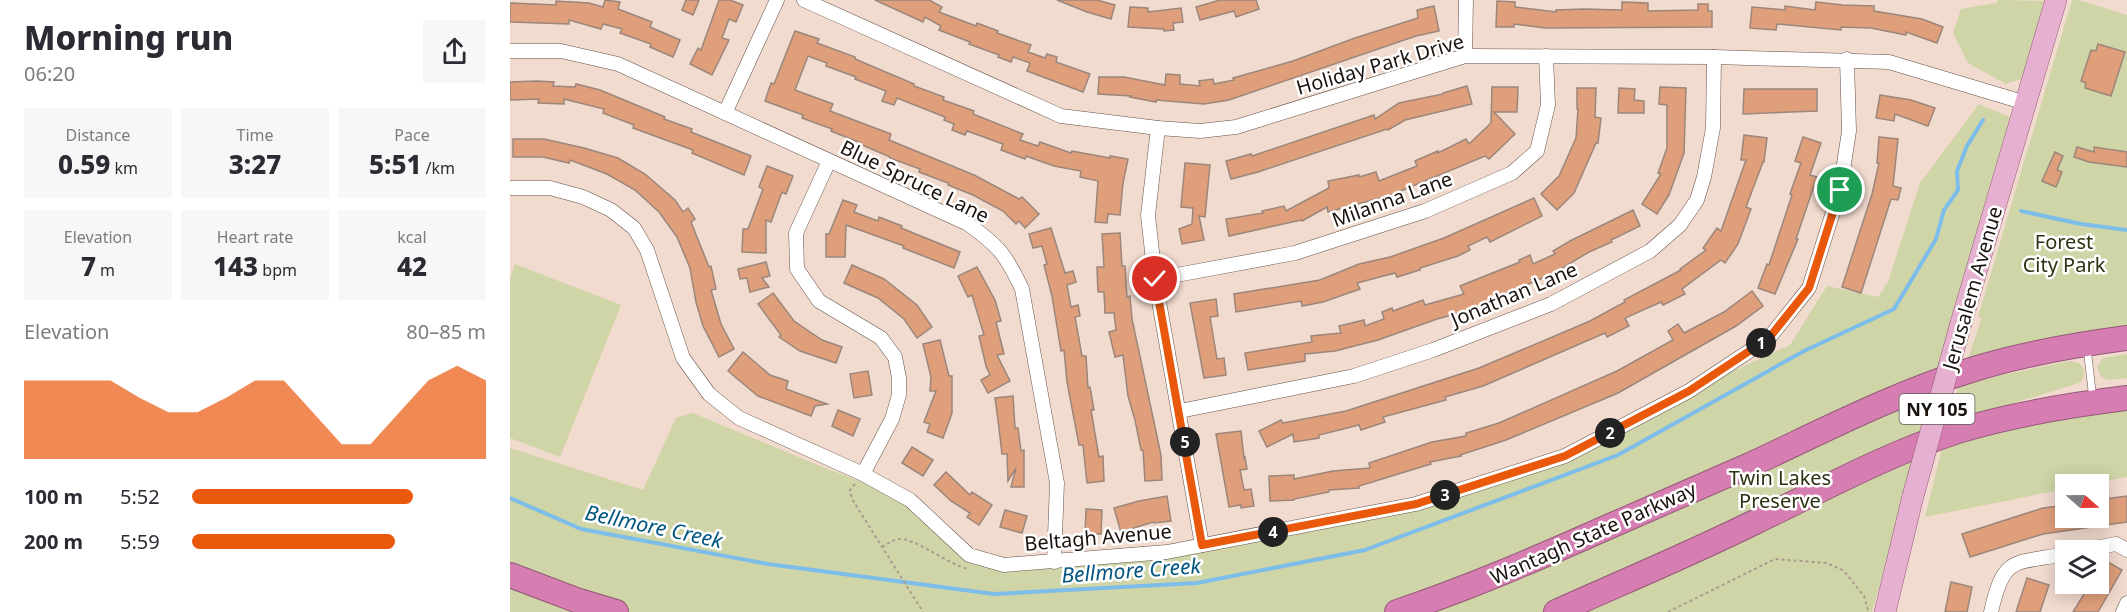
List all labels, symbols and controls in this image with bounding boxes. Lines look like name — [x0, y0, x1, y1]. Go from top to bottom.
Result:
text: Morning run — [24, 15, 233, 60]
button: share — [423, 20, 486, 83]
street label: Holiday Park Drive — [1293, 27, 1467, 101]
text: 06:20 — [24, 60, 75, 87]
text: Distance — [66, 124, 130, 146]
text: Time — [236, 124, 274, 146]
text: Pace — [394, 124, 430, 146]
street label: Blue Spruce Lane — [836, 133, 994, 229]
text: 0.59 — [58, 146, 110, 182]
text: 3:27 — [229, 146, 281, 182]
text: 5:51 — [369, 146, 421, 182]
text: km — [110, 157, 138, 179]
text: /km — [421, 157, 455, 179]
pin — [1814, 164, 1865, 215]
street label: Milanna Lane — [1328, 165, 1456, 233]
icon: arrive — [1823, 173, 1856, 206]
street label: Jerusalem Avenue — [1935, 203, 2008, 375]
text: Elevation — [64, 226, 132, 248]
text: Heart rate — [217, 226, 293, 248]
text: kcal — [397, 226, 427, 248]
park label: Forest City Park — [2023, 228, 2106, 278]
text: 7 — [81, 248, 96, 284]
text: 143 — [213, 248, 258, 284]
text: 42 — [397, 248, 427, 284]
pin — [1129, 253, 1180, 304]
street label: Jonathan Lane — [1445, 255, 1581, 334]
text: m — [96, 259, 115, 281]
text: bpm — [258, 259, 297, 281]
icon: check — [1138, 262, 1171, 295]
text: Elevation — [24, 318, 109, 345]
text: 80–85 m — [406, 318, 486, 345]
pin: 1 — [1746, 328, 1776, 358]
text: 1 — [1756, 332, 1766, 354]
road number: NY 105 — [1900, 394, 1974, 424]
pin: 2 — [1595, 418, 1625, 448]
text: 2 — [1605, 422, 1615, 444]
pin: 5 — [1170, 427, 1200, 457]
text: 5 — [1180, 431, 1190, 453]
park label: Twin Lakes Preserve — [1729, 464, 1831, 514]
north arrow — [2055, 474, 2109, 528]
map controls — [2055, 474, 2109, 594]
street label: Wantagh State Parkway — [1486, 475, 1701, 591]
pin: 3 — [1430, 480, 1460, 510]
text: 100 m — [24, 483, 83, 510]
text: 5:52 — [120, 483, 160, 510]
text: 3 — [1440, 484, 1450, 506]
water label: Bellmore Creek — [583, 498, 727, 555]
street label: Beltagh Avenue — [1023, 517, 1173, 557]
pin: 4 — [1258, 517, 1288, 547]
text: 4 — [1268, 521, 1278, 543]
text: 200 m — [24, 528, 83, 555]
text: 5:59 — [120, 528, 160, 555]
button: layers — [2055, 540, 2109, 594]
water label: Bellmore Creek — [1060, 551, 1203, 589]

